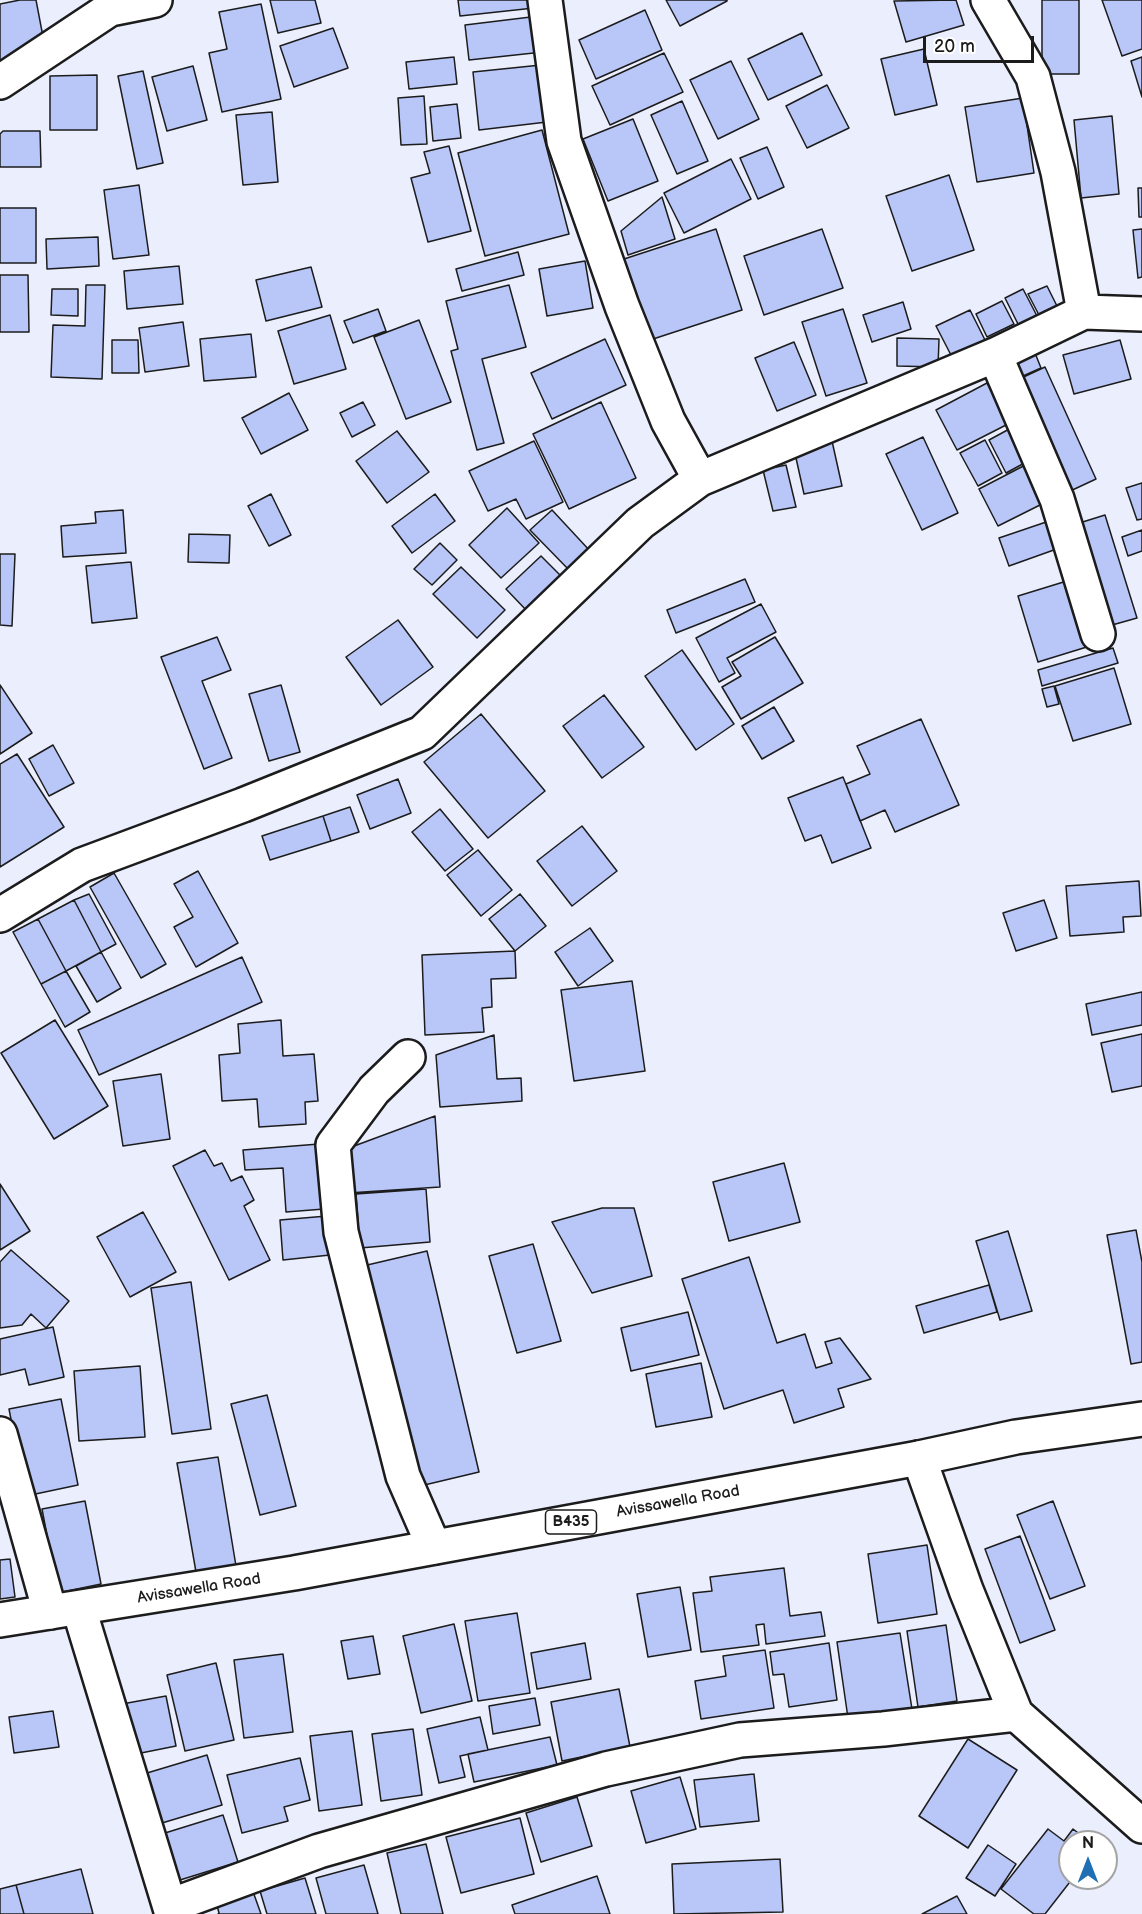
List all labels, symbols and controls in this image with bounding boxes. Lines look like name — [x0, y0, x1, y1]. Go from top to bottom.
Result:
scale bar — [926, 24, 1037, 62]
text: 20 m — [934, 36, 975, 57]
street label: Avissawella Road — [615, 1482, 741, 1522]
road number: B435 — [546, 1510, 596, 1534]
street label: Avissawella Road — [136, 1570, 262, 1608]
north arrow — [1058, 1830, 1118, 1890]
text: N — [1082, 1834, 1094, 1853]

